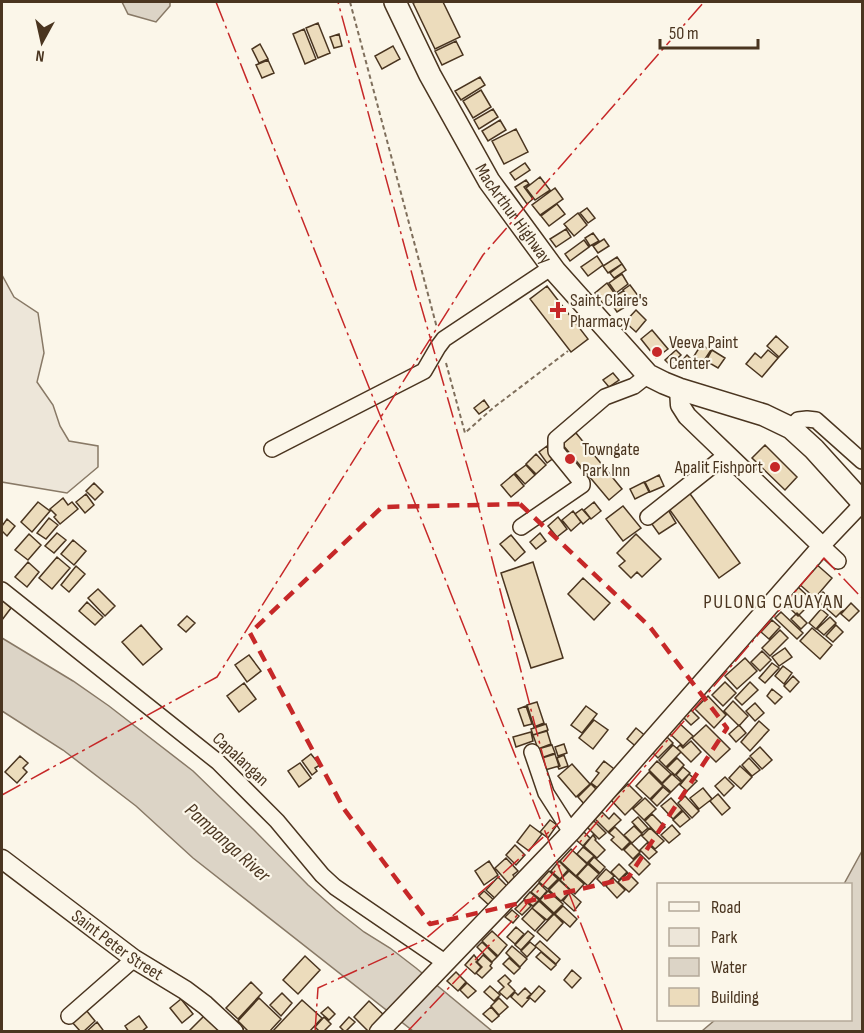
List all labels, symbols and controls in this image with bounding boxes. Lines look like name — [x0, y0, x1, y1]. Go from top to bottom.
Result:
north arrow — [12, 12, 72, 72]
scale bar — [660, 12, 758, 50]
text: 50 m — [669, 23, 699, 44]
text: N — [35, 45, 46, 65]
street label: MacArthur Highway — [470, 160, 556, 268]
place label: Saint Claire's Pharmacy — [570, 290, 648, 332]
marker: Saint Claire's Pharmacy — [551, 303, 565, 317]
place label: Veeva Paint Center — [669, 332, 739, 374]
marker: Veeva Paint Center — [650, 345, 664, 359]
place label: Towngate Park Inn — [582, 439, 640, 481]
marker: Towngate Park Inn — [563, 452, 577, 466]
place label: Apalit Fishport — [674, 457, 763, 478]
marker: Apalit Fishport — [768, 460, 782, 474]
district label: PULONG CAUAYAN — [703, 590, 845, 614]
street label: Capalangan — [208, 728, 273, 791]
water label: Pampanga River — [180, 798, 276, 888]
legend — [657, 883, 852, 1021]
text: Road — [711, 897, 741, 918]
street label: Saint Peter Street — [67, 905, 167, 985]
text: Park — [711, 927, 737, 948]
text: Water — [711, 957, 747, 978]
text: Building — [711, 987, 759, 1008]

